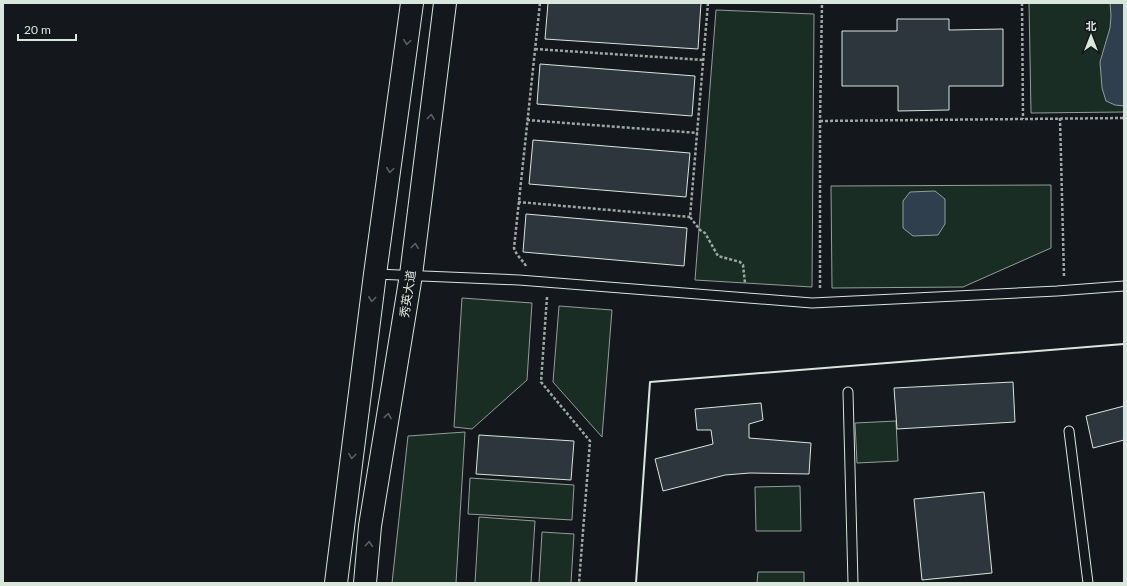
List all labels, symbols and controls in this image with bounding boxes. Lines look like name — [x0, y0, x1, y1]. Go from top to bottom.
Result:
scale bar — [18, 16, 76, 42]
north arrow — [1071, 16, 1111, 56]
text: 北 — [1086, 19, 1097, 32]
text: 20 m — [24, 22, 51, 37]
one-way arrow — [403, 39, 412, 45]
one-way arrow — [426, 114, 435, 120]
one-way arrow — [385, 167, 394, 174]
one-way arrow — [410, 243, 419, 249]
street label: 秀英大道 — [396, 269, 419, 319]
one-way arrow — [368, 296, 377, 302]
one-way arrow — [384, 413, 392, 419]
one-way arrow — [348, 453, 357, 459]
one-way arrow — [364, 541, 373, 547]

